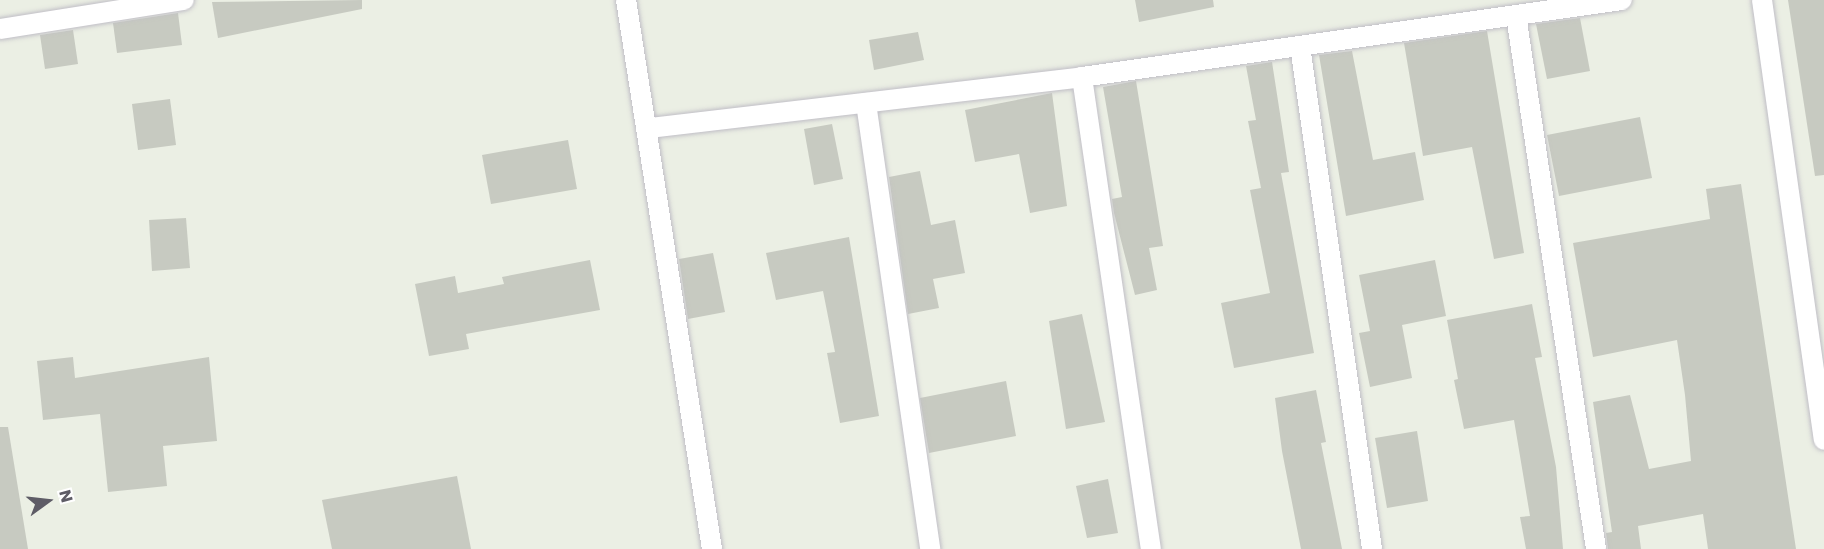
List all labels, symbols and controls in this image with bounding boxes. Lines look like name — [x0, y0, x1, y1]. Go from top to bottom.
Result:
north arrow — [18, 471, 78, 531]
text: N — [53, 487, 79, 505]

